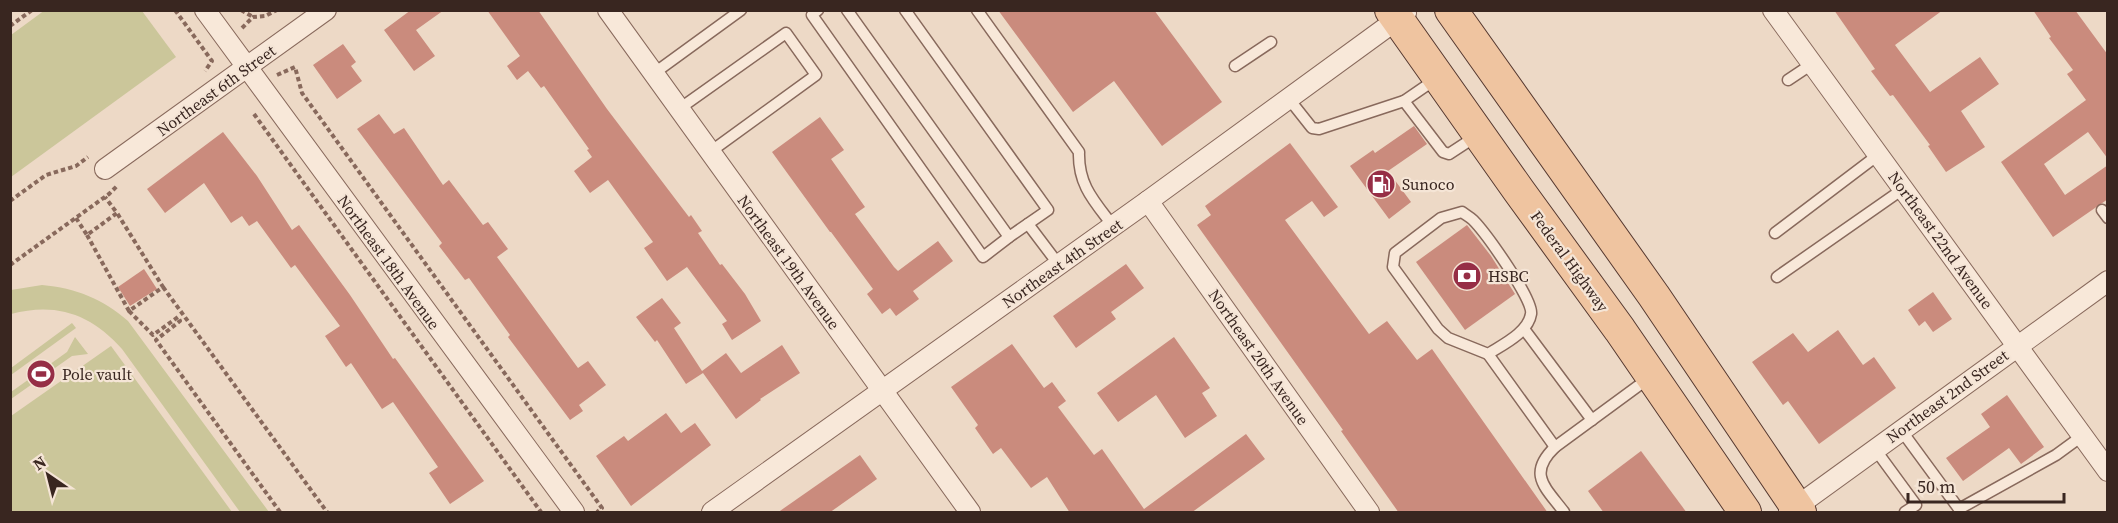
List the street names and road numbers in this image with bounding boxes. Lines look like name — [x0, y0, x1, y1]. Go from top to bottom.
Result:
street label: Northeast 6th Street — [152, 39, 281, 141]
street label: Northeast 22nd Avenue — [1884, 167, 1998, 313]
street label: Northeast 18th Avenue — [333, 190, 445, 334]
street label: Northeast 19th Avenue — [733, 190, 845, 334]
street label: Federal Highway — [1526, 206, 1615, 317]
street label: Northeast 4th Street — [997, 213, 1127, 313]
street label: Northeast 20th Avenue — [1204, 285, 1314, 429]
street label: Northeast 2nd Street — [1881, 344, 2013, 448]

